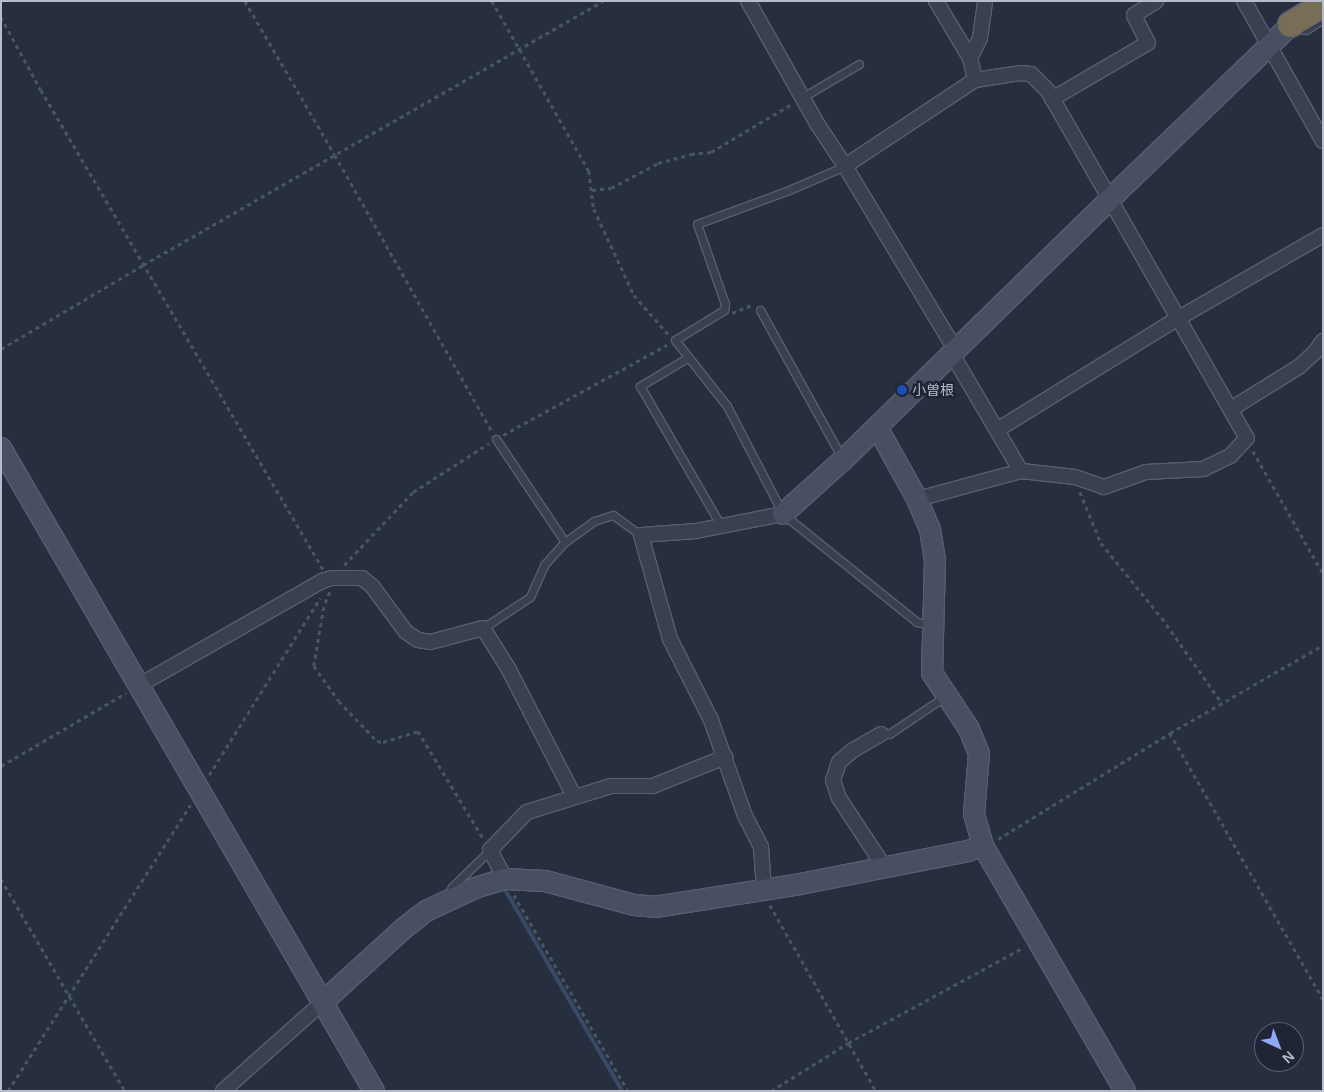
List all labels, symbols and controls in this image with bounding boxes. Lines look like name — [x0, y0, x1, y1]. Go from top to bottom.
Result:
place label: 小曽根 — [912, 382, 954, 398]
marker: 小曽根 — [896, 384, 908, 396]
north arrow — [1254, 1022, 1304, 1072]
text: N — [1279, 1048, 1298, 1067]

